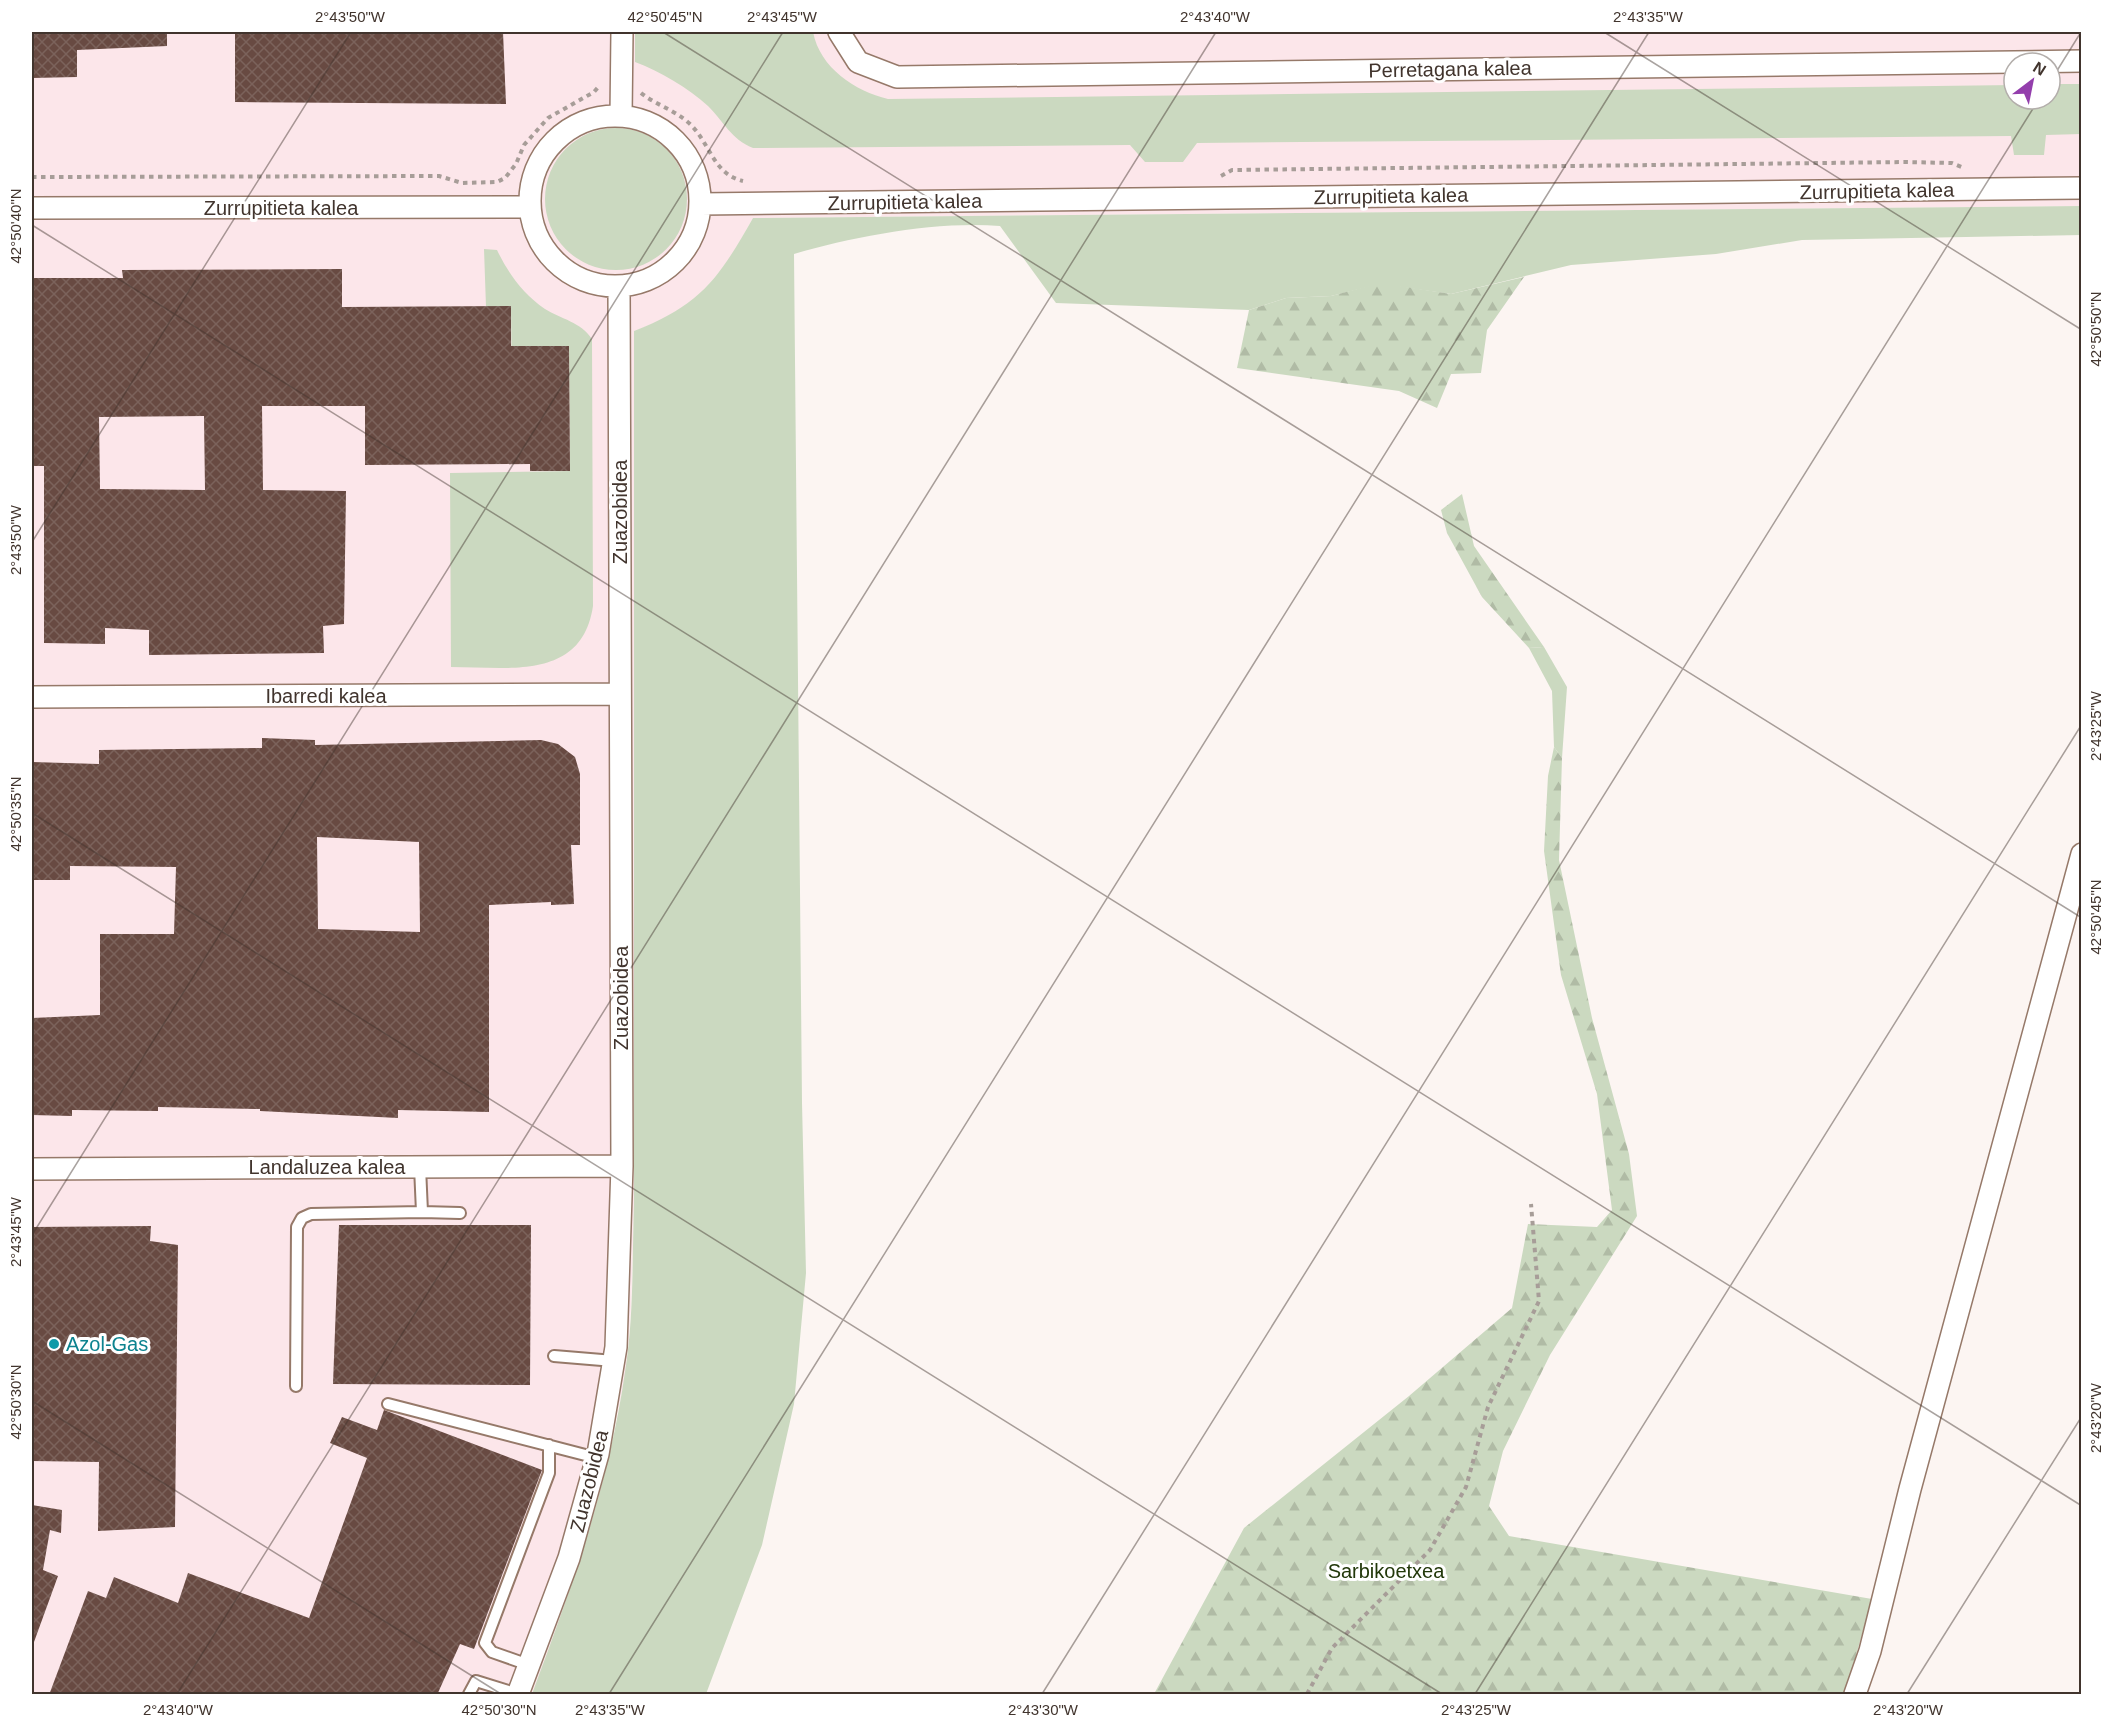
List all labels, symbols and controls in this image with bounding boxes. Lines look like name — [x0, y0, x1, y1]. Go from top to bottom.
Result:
text: 2°43'50"W — [315, 8, 386, 25]
text: 42°50'45"N — [627, 8, 703, 25]
text: 2°43'45"W — [747, 8, 818, 25]
text: 2°43'40"W — [1180, 8, 1251, 25]
text: 2°43'35"W — [1613, 8, 1684, 25]
north arrow — [2002, 51, 2062, 111]
street label: Perretagana kalea — [1368, 57, 1533, 81]
text: N — [2030, 58, 2049, 79]
street label: Zurrupitieta kalea — [1800, 179, 1955, 203]
street label: Zurrupitieta kalea — [1314, 184, 1469, 208]
text: 42°50'40"N — [7, 188, 24, 264]
street label: Zurrupitieta kalea — [828, 190, 983, 214]
street label: Zurrupitieta kalea — [204, 197, 359, 219]
text: 42°50'50"N — [2087, 291, 2104, 367]
street label: Zuazobidea — [609, 459, 631, 564]
text: 2°43'50"W — [7, 504, 24, 575]
street label: Ibarredi kalea — [265, 685, 387, 707]
text: 2°43'25"W — [2087, 690, 2104, 761]
text: 42°50'35"N — [7, 776, 24, 852]
text: 42°50'45"N — [2087, 879, 2104, 955]
street label: Zuazobidea — [610, 945, 632, 1050]
street label: Landaluzea kalea — [249, 1156, 406, 1178]
text: 2°43'45"W — [7, 1196, 24, 1267]
place label: Azol-Gas — [66, 1333, 148, 1355]
marker: Azol-Gas — [47, 1337, 61, 1351]
text: 42°50'30"N — [7, 1364, 24, 1440]
text: 2°43'20"W — [2087, 1382, 2104, 1453]
street label: Zuazobidea — [566, 1427, 613, 1534]
park label: Sarbikoetxea — [1328, 1560, 1445, 1582]
text: 2°43'40"W — [143, 1701, 214, 1718]
text: 42°50'30"N — [461, 1701, 537, 1718]
text: 2°43'35"W — [575, 1701, 646, 1718]
text: 2°43'30"W — [1008, 1701, 1079, 1718]
text: 2°43'25"W — [1441, 1701, 1512, 1718]
text: 2°43'20"W — [1873, 1701, 1944, 1718]

